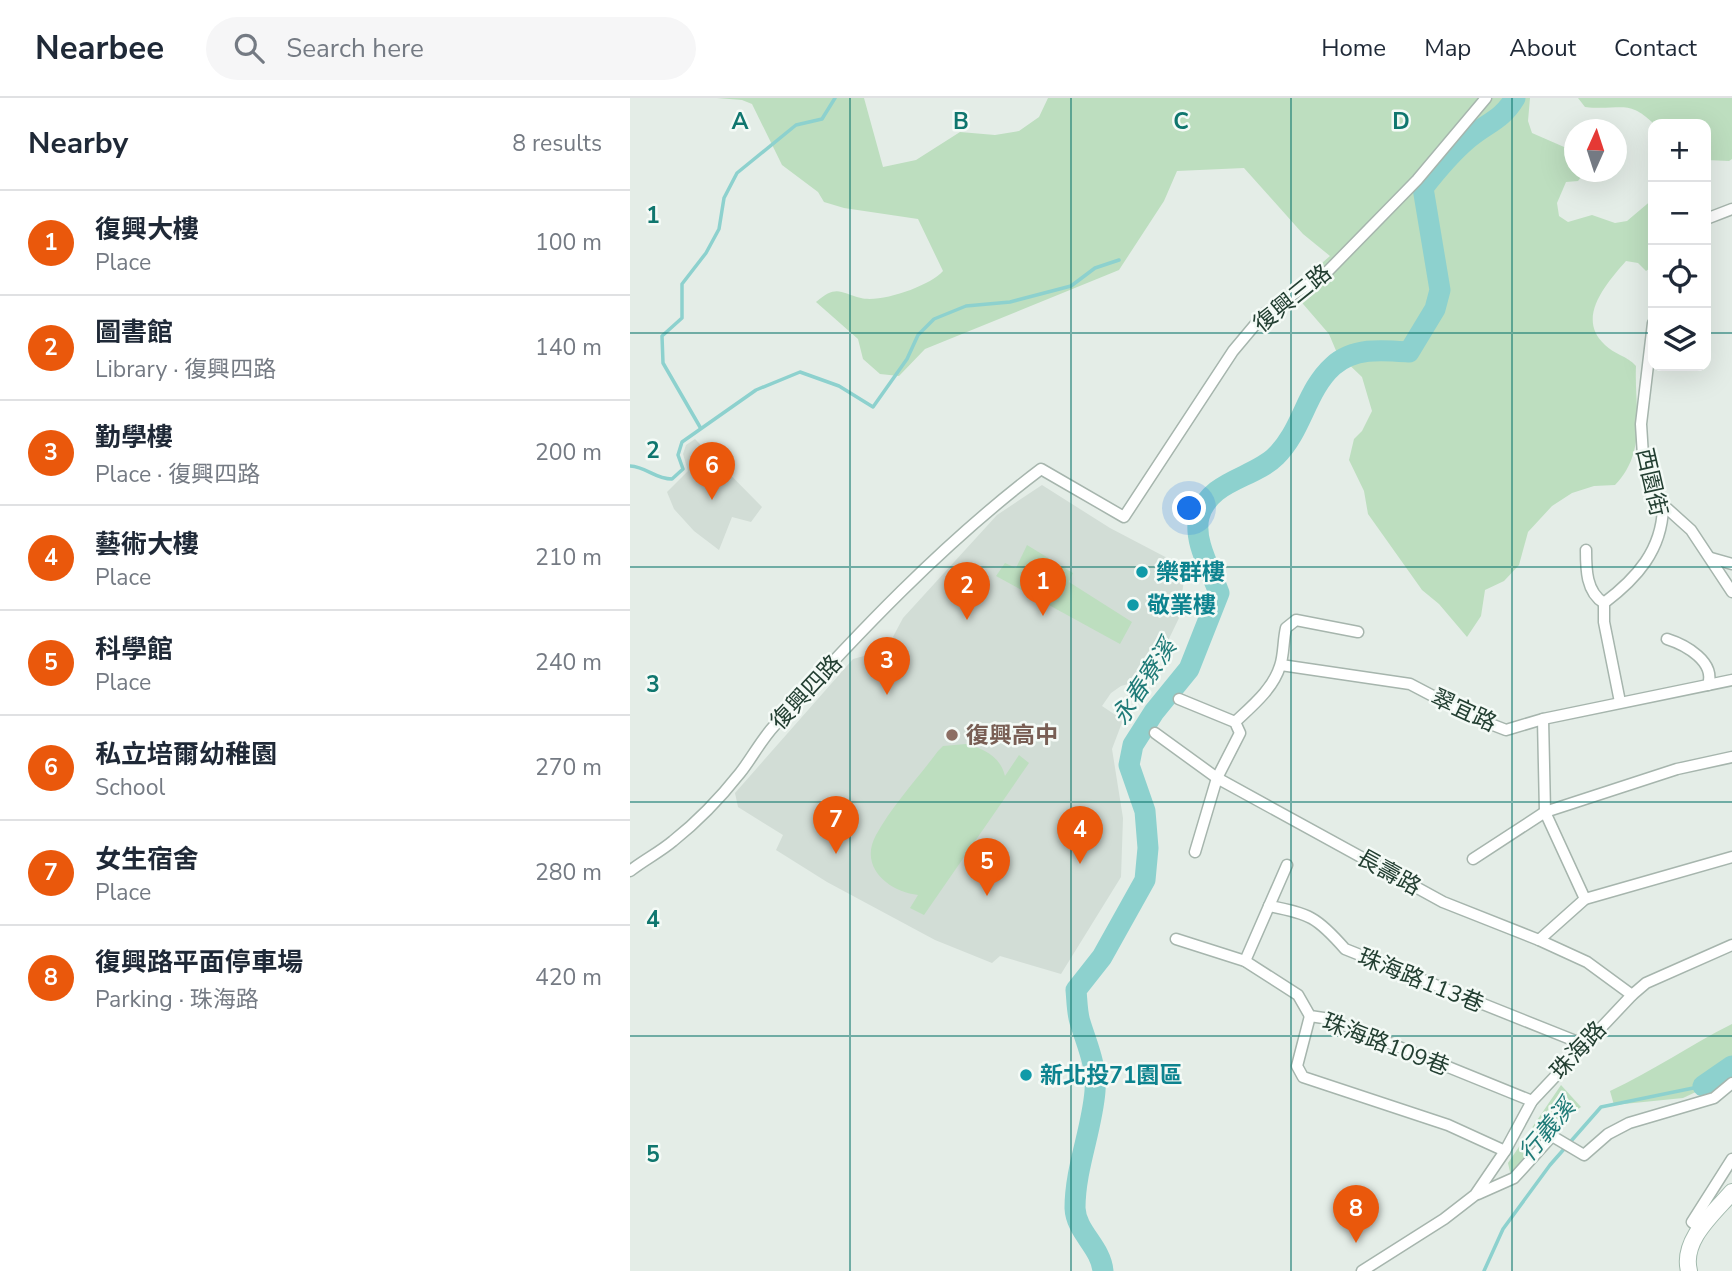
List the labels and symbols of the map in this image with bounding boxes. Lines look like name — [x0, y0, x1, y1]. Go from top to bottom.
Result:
text: A — [731, 106, 749, 137]
text: B — [953, 106, 969, 137]
text: C — [1173, 106, 1189, 137]
text: D — [1392, 106, 1410, 137]
north arrow — [1564, 119, 1627, 182]
text: 1 — [646, 200, 660, 231]
street label: 復興三路 — [1247, 257, 1338, 339]
text: 2 — [646, 435, 660, 466]
pin: 6 — [689, 442, 735, 500]
street label: 西園街 — [1629, 445, 1674, 519]
your location — [1172, 491, 1206, 525]
place label: 樂群樓 — [1156, 557, 1225, 588]
pin: 1 — [1020, 558, 1066, 616]
pin: 2 — [944, 562, 990, 620]
marker: 樂群樓 — [1134, 564, 1150, 580]
place label: 敬業樓 — [1147, 590, 1216, 621]
marker: 敬業樓 — [1125, 597, 1141, 613]
water label: 永春寮溪 — [1104, 631, 1185, 731]
pin: 3 — [864, 637, 910, 695]
street label: 復興四路 — [764, 648, 849, 737]
text: 3 — [646, 669, 660, 700]
street label: 翠宜路 — [1426, 682, 1502, 739]
place label: 復興高中 — [966, 720, 1058, 751]
marker: 復興高中 — [944, 727, 960, 743]
pin: 7 — [813, 796, 859, 854]
pin: 4 — [1057, 806, 1103, 864]
pin: 5 — [964, 838, 1010, 896]
street label: 長壽路 — [1351, 842, 1426, 903]
text: 4 — [646, 904, 660, 935]
street label: 珠海路113巷 — [1353, 941, 1488, 1020]
street label: 珠海路109巷 — [1318, 1006, 1454, 1083]
street label: 珠海路 — [1544, 1015, 1613, 1086]
place label: 新北投71園區 — [1040, 1060, 1183, 1091]
marker: 新北投71園區 — [1018, 1067, 1034, 1083]
water label: 行義溪 — [1512, 1090, 1584, 1168]
text: 5 — [646, 1139, 660, 1170]
pin: 8 — [1333, 1185, 1379, 1243]

